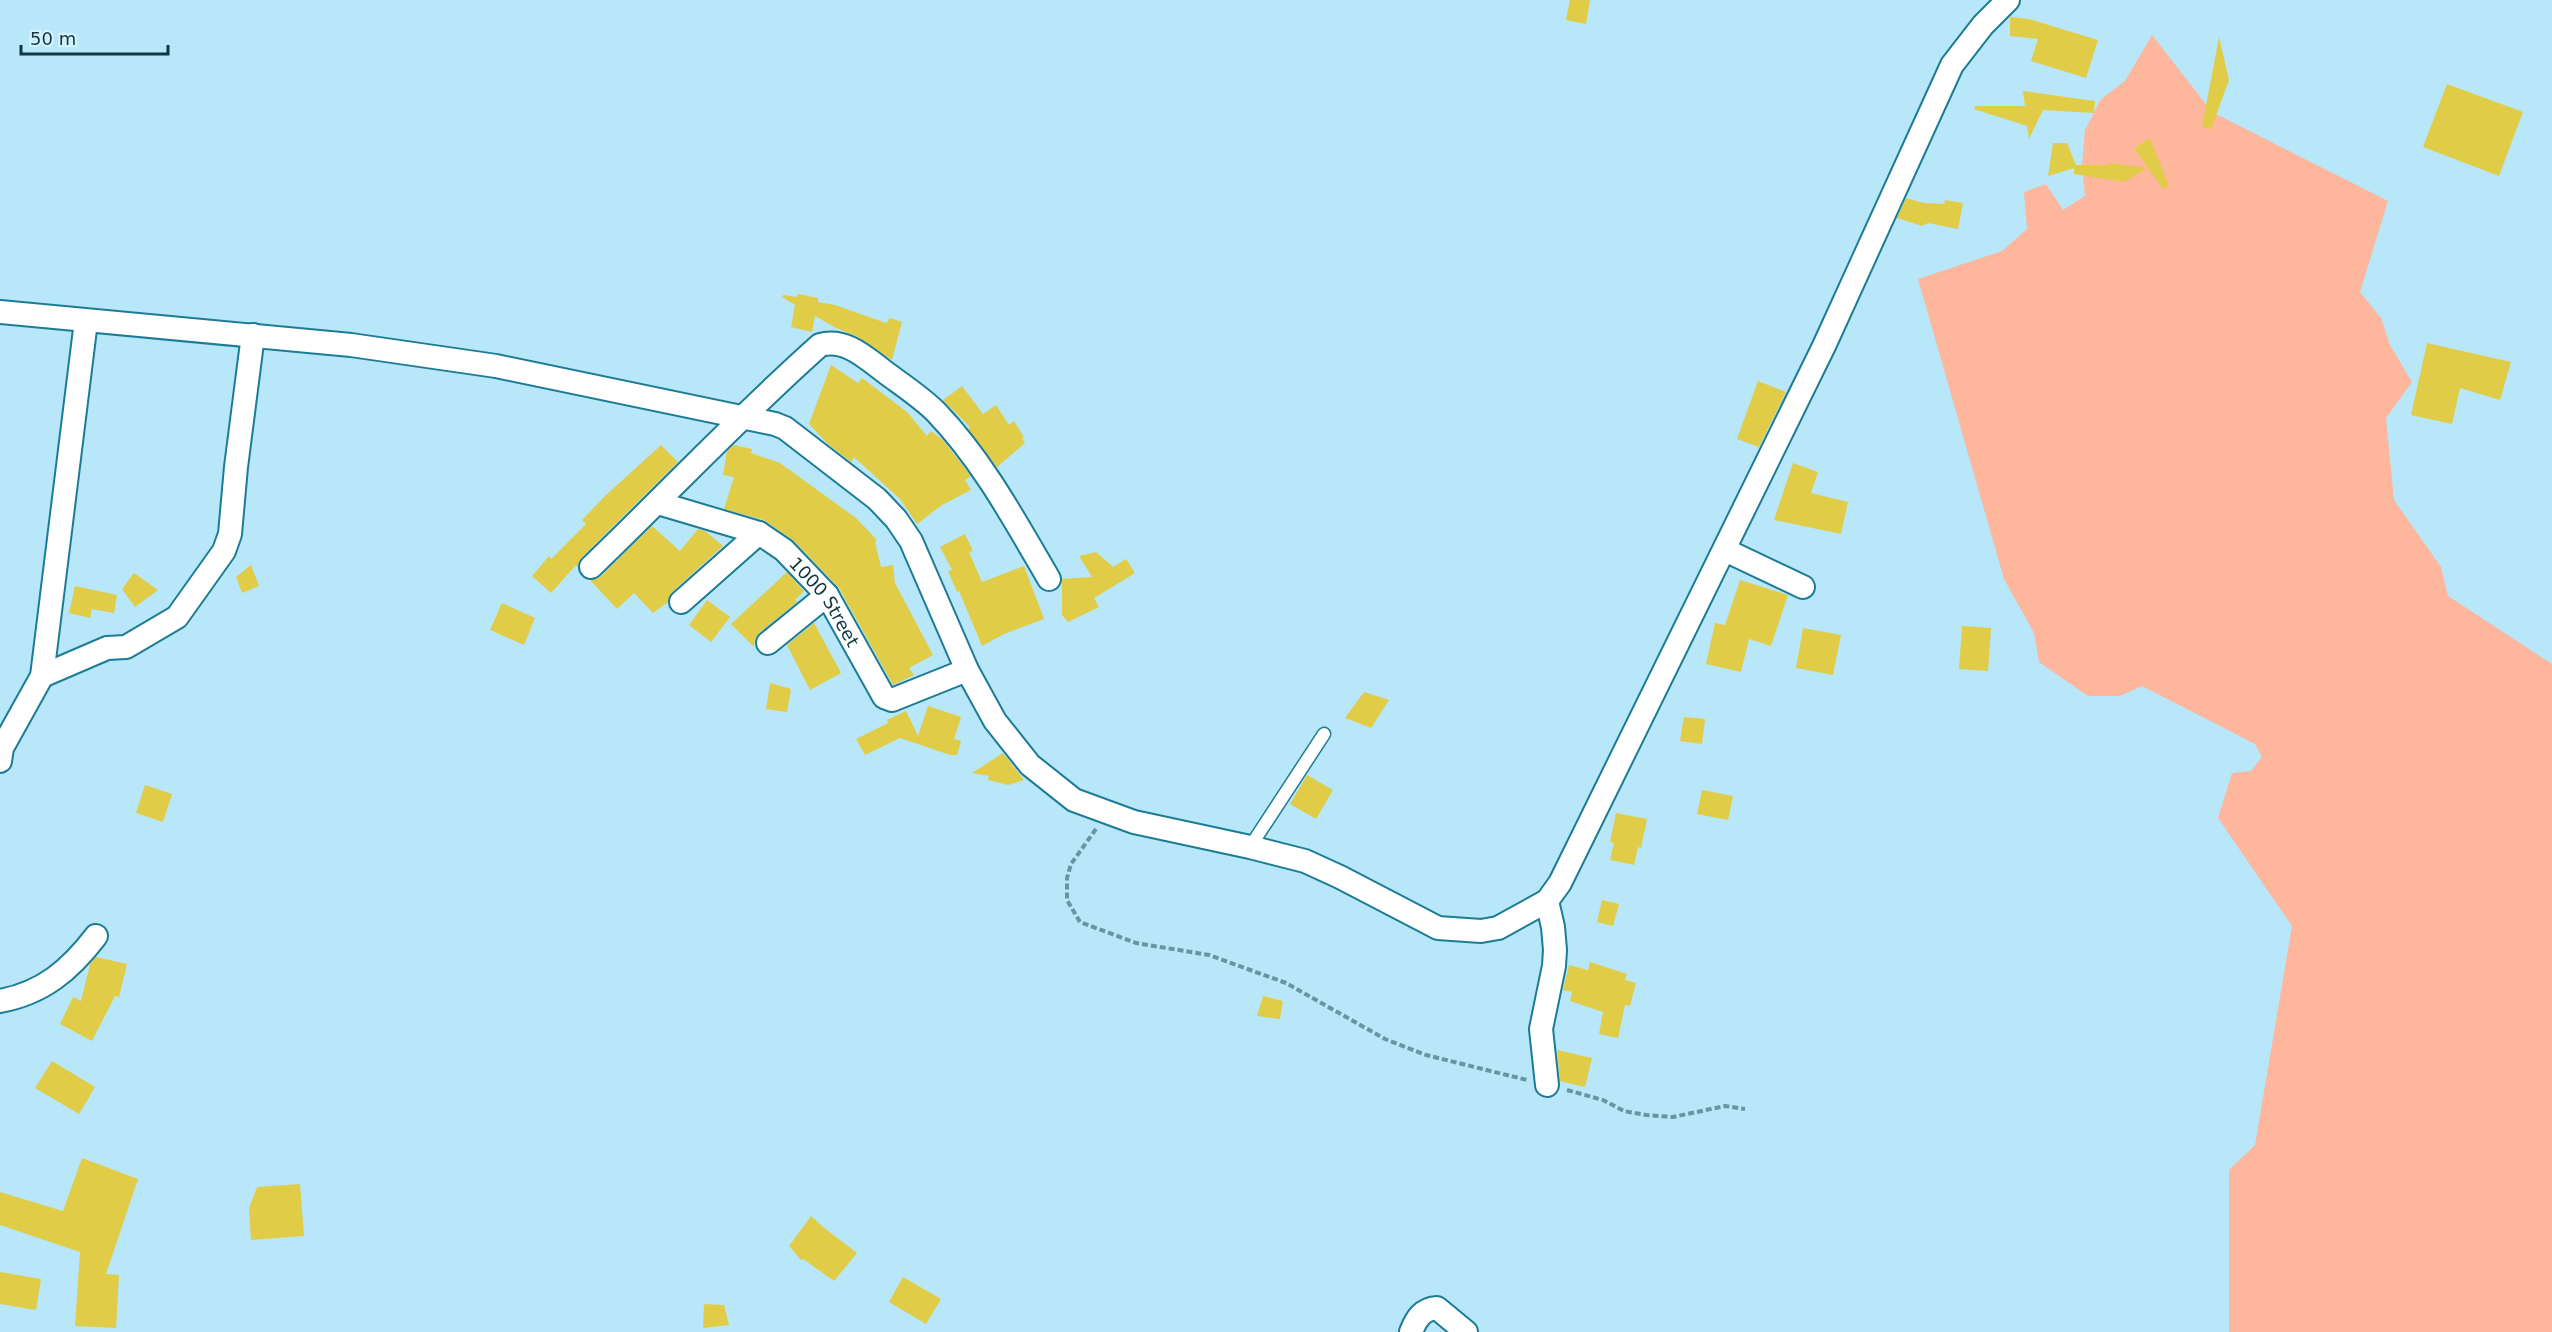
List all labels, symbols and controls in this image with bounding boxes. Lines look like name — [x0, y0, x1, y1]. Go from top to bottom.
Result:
scale bar — [21, 18, 168, 56]
text: 50 m — [30, 28, 76, 49]
street label: 1000 Street — [786, 552, 864, 650]

